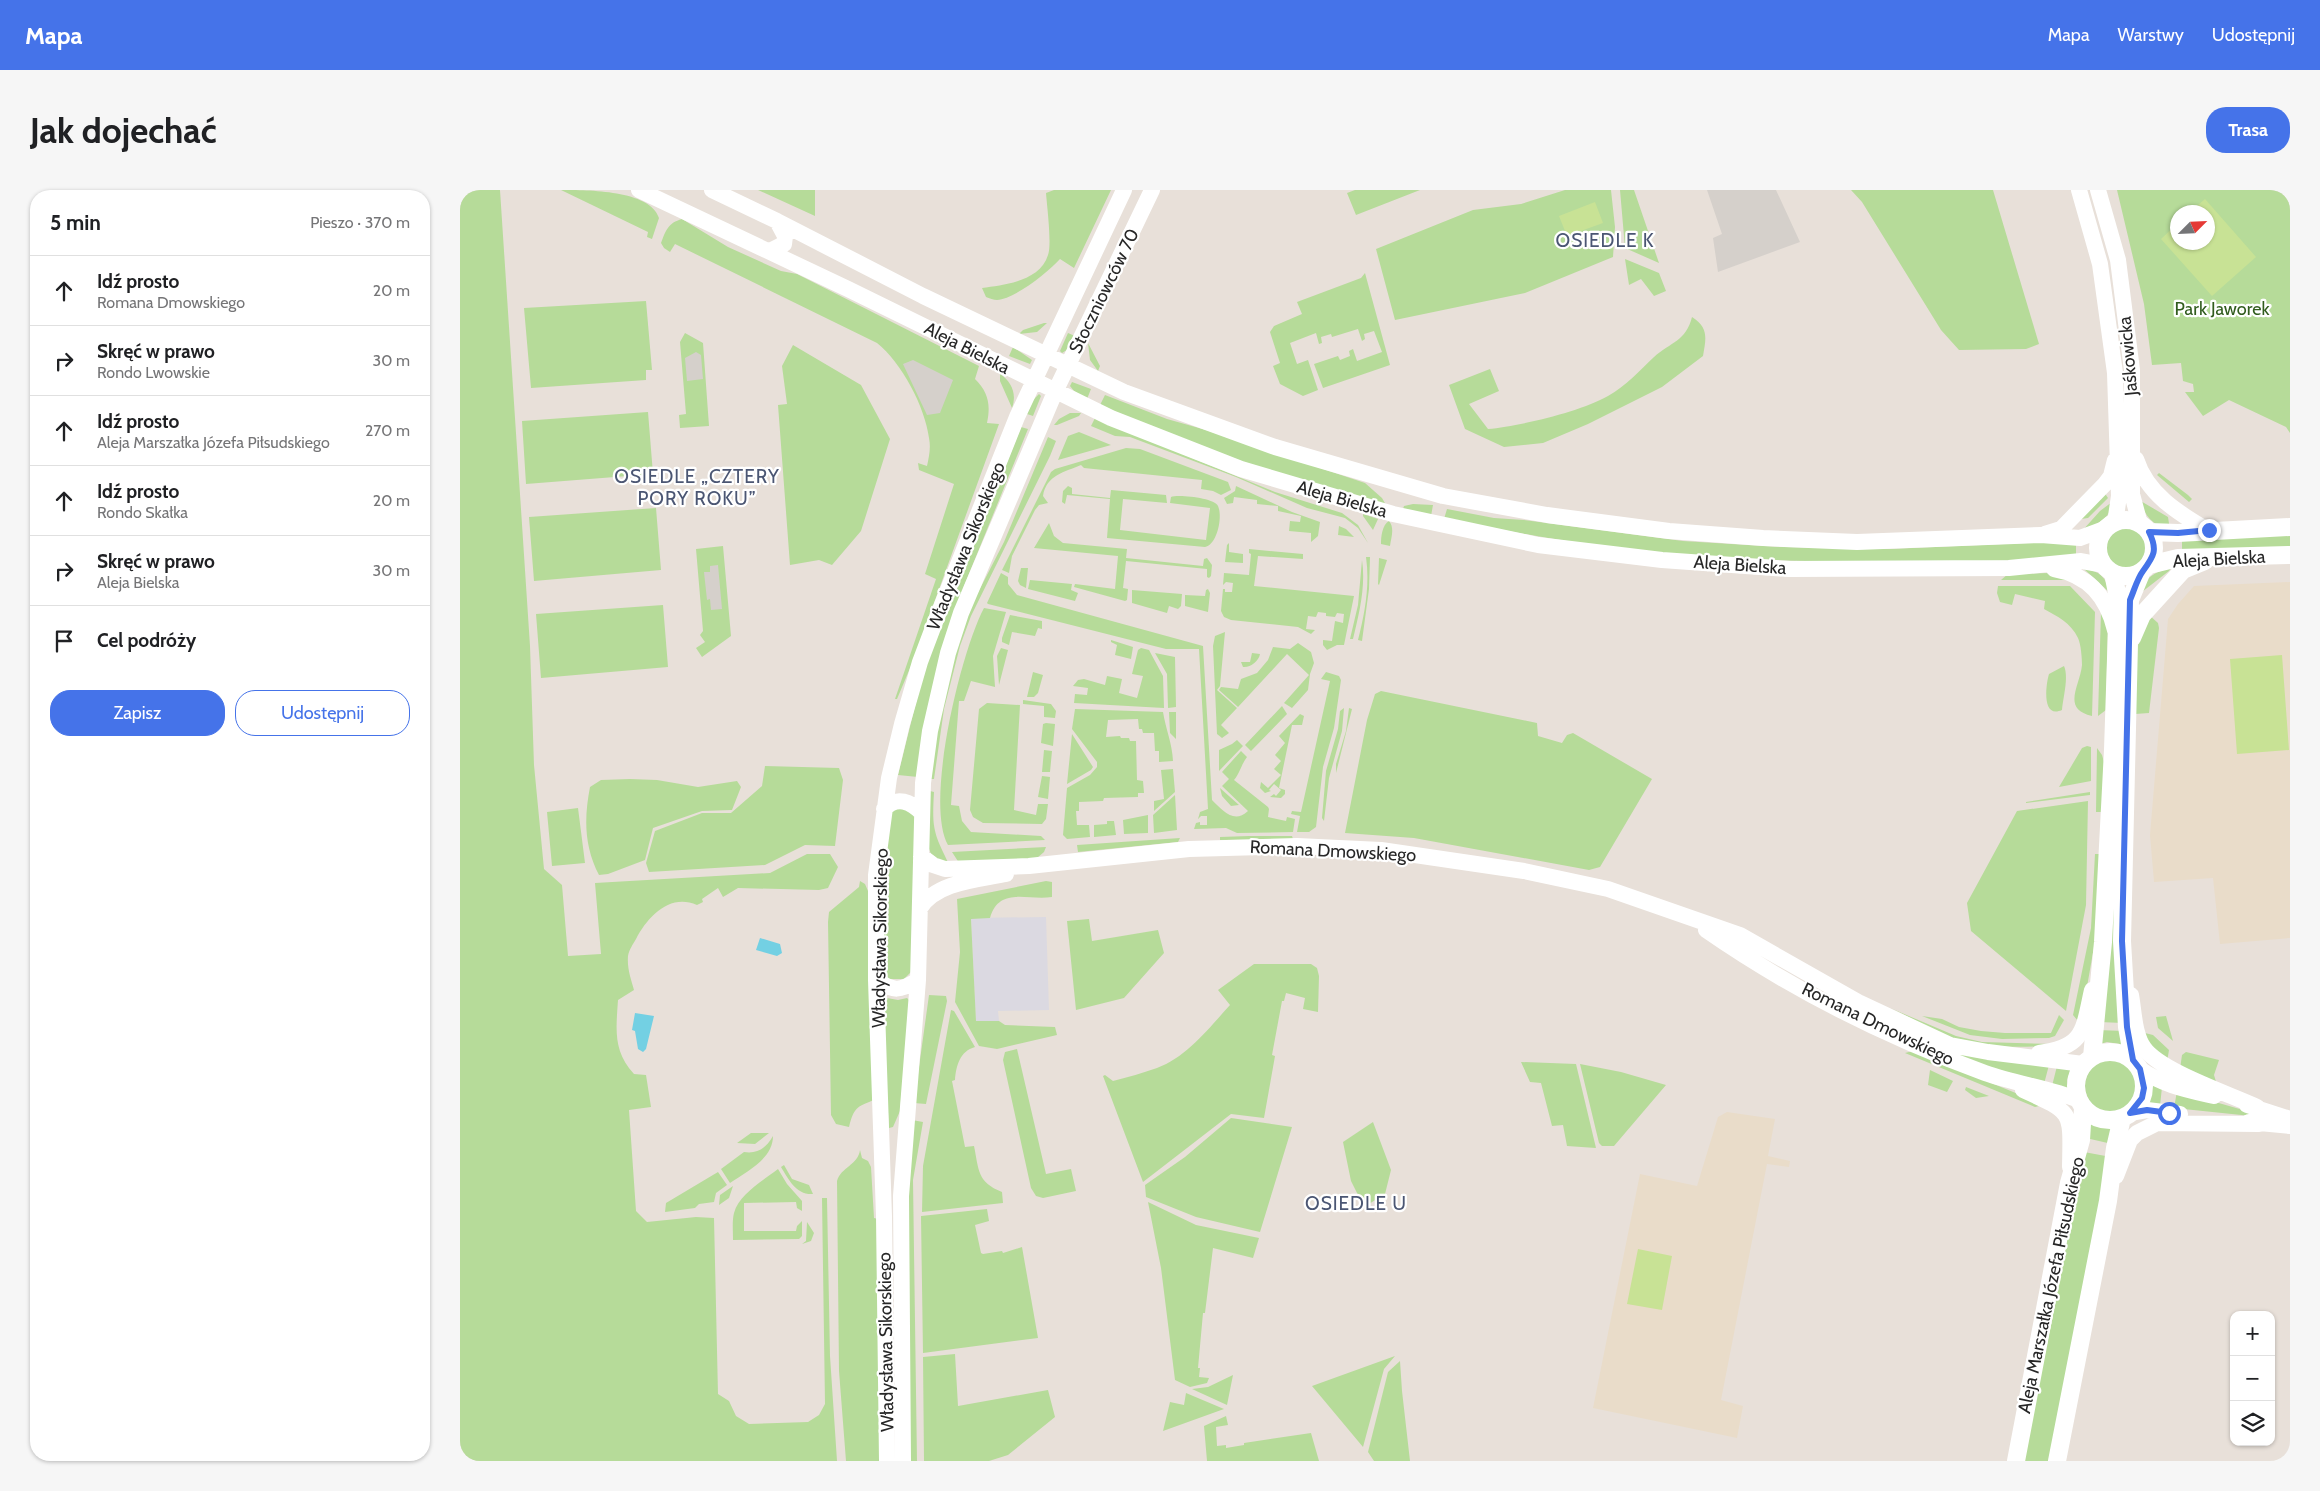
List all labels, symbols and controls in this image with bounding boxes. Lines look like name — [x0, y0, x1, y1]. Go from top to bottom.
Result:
text: Mapa — [25, 21, 82, 50]
text: Mapa — [2048, 24, 2090, 46]
text: Warstwy — [2118, 24, 2184, 46]
text: Udostępnij — [2212, 24, 2295, 46]
button: Trasa — [2206, 107, 2290, 153]
text: Jak dojechać — [30, 109, 217, 152]
north arrow — [2170, 205, 2215, 250]
text: 5 min — [50, 210, 101, 235]
text: Pieszo · 370 m — [310, 213, 410, 232]
street label: Stoczniowców 70 — [1064, 225, 1144, 357]
district label: OSIEDLE K — [1556, 229, 1654, 252]
text: Idź prosto — [97, 270, 179, 293]
icon: ahead — [50, 277, 78, 305]
text: 20 m — [373, 281, 410, 300]
text: Romana Dmowskiego — [97, 293, 245, 312]
park label: Park Jaworek — [2175, 298, 2270, 320]
street label: Jaśkowicka — [2114, 315, 2143, 398]
street label: Aleja Bielska — [921, 317, 1014, 379]
text: Skręć w prawo — [97, 340, 215, 363]
icon: right — [50, 347, 78, 375]
text: 30 m — [373, 351, 410, 370]
text: Rondo Lwowskie — [97, 363, 210, 382]
text: Idź prosto — [97, 410, 179, 433]
icon: ahead — [50, 417, 78, 445]
text: 270 m — [365, 421, 410, 440]
text: Aleja Marszałka Józefa Piłsudskiego — [97, 433, 330, 452]
street label: Władysława Sikorskiego — [922, 459, 1010, 633]
district label: OSIEDLE „CZTERY PORY ROKU” — [614, 465, 780, 510]
street label: Aleja Bielska — [1294, 476, 1390, 522]
text: Idź prosto — [97, 480, 179, 503]
icon: ahead — [50, 487, 78, 515]
text: 20 m — [373, 491, 410, 510]
text: Rondo Skałka — [97, 503, 188, 522]
route end — [2198, 519, 2221, 542]
street label: Aleja Bielska — [2172, 546, 2266, 572]
text: Skręć w prawo — [97, 550, 215, 573]
street label: Aleja Bielska — [1693, 551, 1787, 579]
icon: right — [50, 557, 78, 585]
text: 30 m — [373, 561, 410, 580]
text: Aleja Bielska — [97, 573, 180, 592]
icon: arrive — [50, 627, 78, 655]
text: Cel podróży — [97, 629, 196, 652]
button: Zapisz — [50, 690, 225, 736]
button: Udostępnij — [235, 690, 410, 736]
street label: Romana Dmowskiego — [1249, 836, 1417, 866]
street label: Władysława Sikorskiego — [867, 848, 893, 1028]
street label: Romana Dmowskiego — [1798, 978, 1958, 1070]
route start — [2158, 1102, 2181, 1125]
street label: Aleja Marszałka Józefa Piłsudskiego — [2013, 1155, 2089, 1415]
district label: OSIEDLE U — [1305, 1192, 1407, 1215]
street label: Władysława Sikorskiego — [873, 1252, 899, 1432]
map controls — [2230, 1311, 2275, 1446]
button: + — [2230, 1311, 2275, 1356]
button: − — [2230, 1356, 2275, 1401]
button: layers — [2230, 1401, 2275, 1446]

